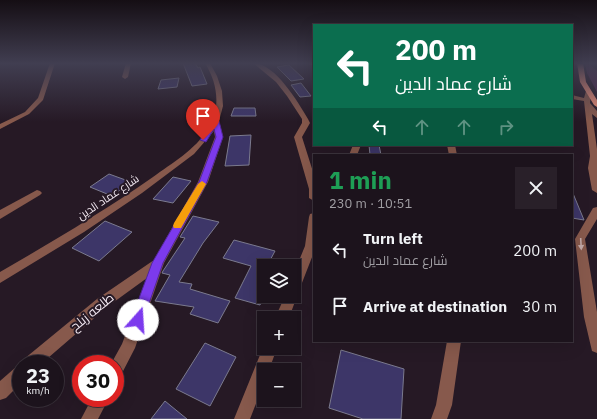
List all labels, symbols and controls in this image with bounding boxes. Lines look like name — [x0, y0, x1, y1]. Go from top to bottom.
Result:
text: 200 m — [395, 31, 477, 68]
icon: left — [329, 40, 381, 92]
text: شارع عماد الدين — [395, 72, 512, 95]
pin — [186, 99, 220, 140]
icon: arrive — [192, 105, 214, 127]
icon: left — [369, 116, 391, 138]
icon: ahead — [411, 116, 433, 138]
icon: ahead — [453, 116, 475, 138]
icon: right — [495, 116, 517, 138]
text: 1 min — [329, 164, 392, 196]
button: close — [515, 167, 557, 209]
street label: شارع عماد الدين — [74, 171, 142, 224]
text: 230 m · 10:51 — [329, 195, 412, 212]
text: Turn left — [363, 229, 423, 248]
one-way arrow — [578, 238, 585, 251]
icon: left — [329, 239, 351, 261]
text: 200 m — [513, 241, 557, 260]
text: شارع عماد الدين — [363, 252, 448, 269]
map controls — [257, 259, 301, 407]
button: layers — [257, 259, 301, 303]
street label: طلعه زبلح — [67, 289, 117, 335]
icon: arrive — [329, 295, 351, 317]
text: Arrive at destination — [363, 297, 507, 316]
text: 30 m — [522, 297, 557, 316]
position arrow — [117, 299, 159, 341]
button: + — [257, 311, 301, 355]
speed limit sign: 30 — [72, 355, 124, 407]
text: 23 — [26, 362, 50, 389]
button: − — [257, 363, 301, 407]
text: km/h — [26, 384, 50, 397]

